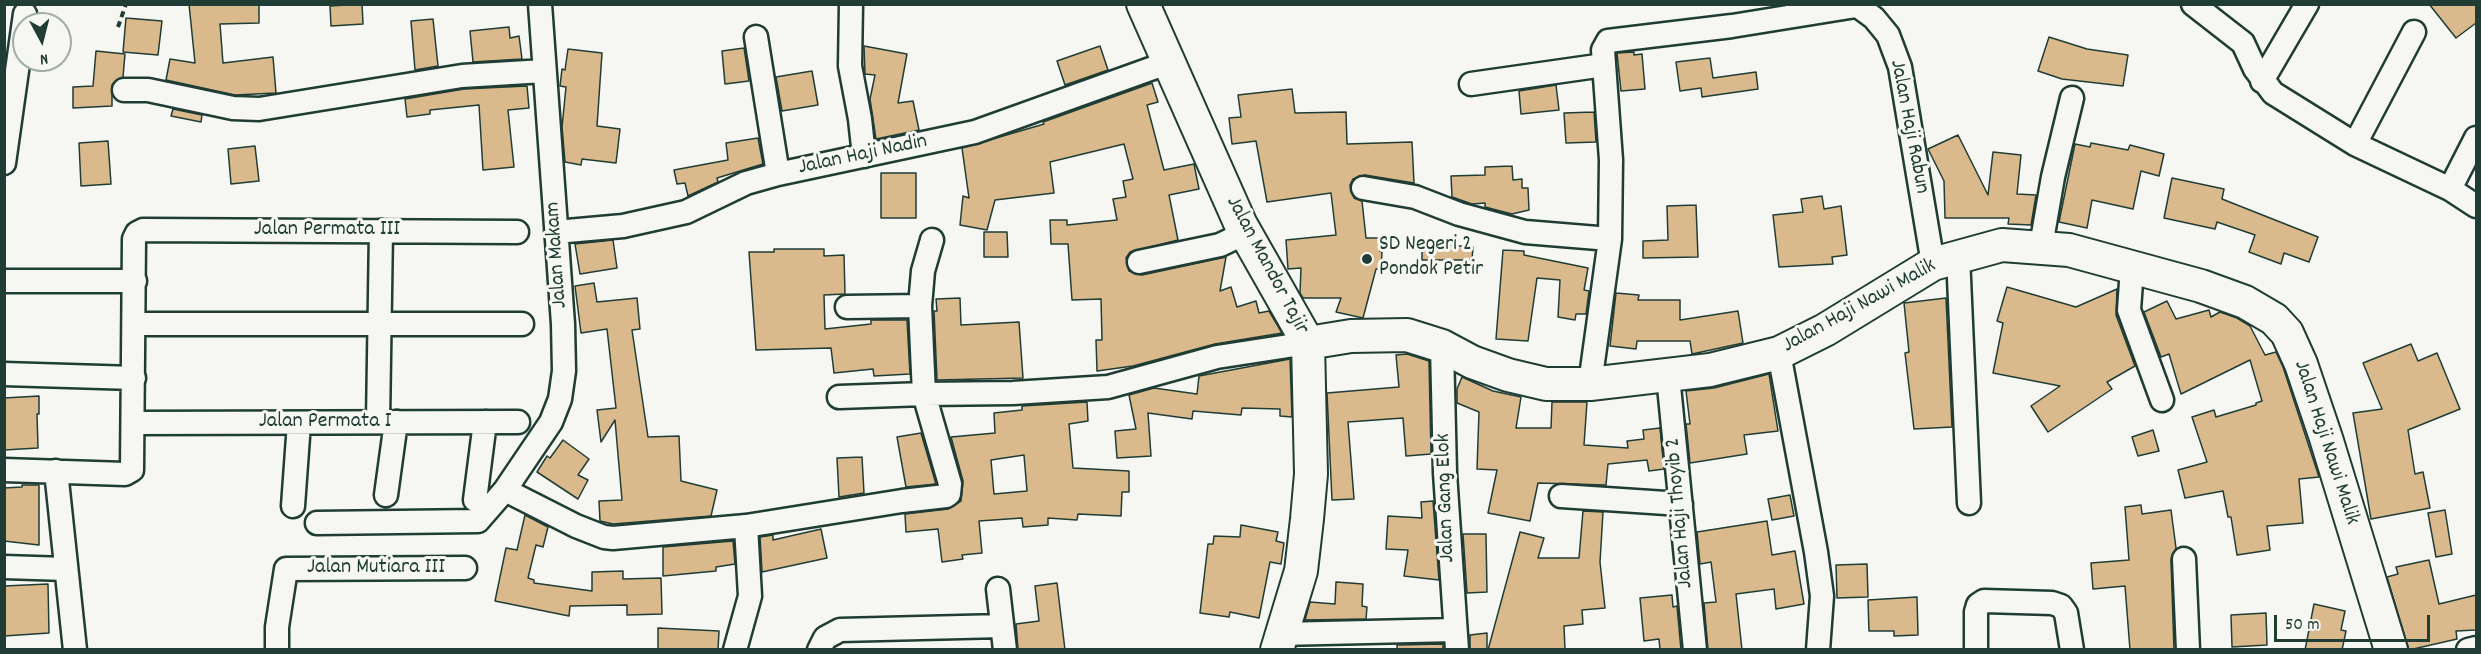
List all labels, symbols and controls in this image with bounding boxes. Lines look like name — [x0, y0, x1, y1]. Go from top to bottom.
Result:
north arrow — [12, 12, 72, 72]
text: N — [39, 46, 49, 70]
street label: Jalan Haji Rabun — [1882, 58, 1934, 196]
street label: Jalan Haji Nadin — [796, 129, 930, 183]
street label: Jalan Mandor Tajir — [1218, 192, 1314, 340]
street label: Jalan Makam — [541, 201, 575, 309]
street label: Jalan Permata III — [254, 218, 400, 244]
place label: SD Negeri 2 Pondok Petir — [1379, 233, 1483, 284]
marker: SD Negeri 2 Pondok Petir — [1360, 252, 1374, 266]
street label: Jalan Haji Nawi Malik — [1779, 254, 1941, 360]
street label: Jalan Haji Nawi Malik — [2286, 357, 2364, 529]
street label: Jalan Permata I — [259, 410, 391, 436]
street label: Jalan Gang Elok — [1432, 433, 1462, 563]
street label: Jalan Haji Thoyib 2 — [1661, 437, 1701, 589]
street label: Jalan Mutiara III — [307, 556, 445, 582]
scale bar — [2277, 603, 2433, 641]
text: 50 m — [2285, 613, 2320, 638]

